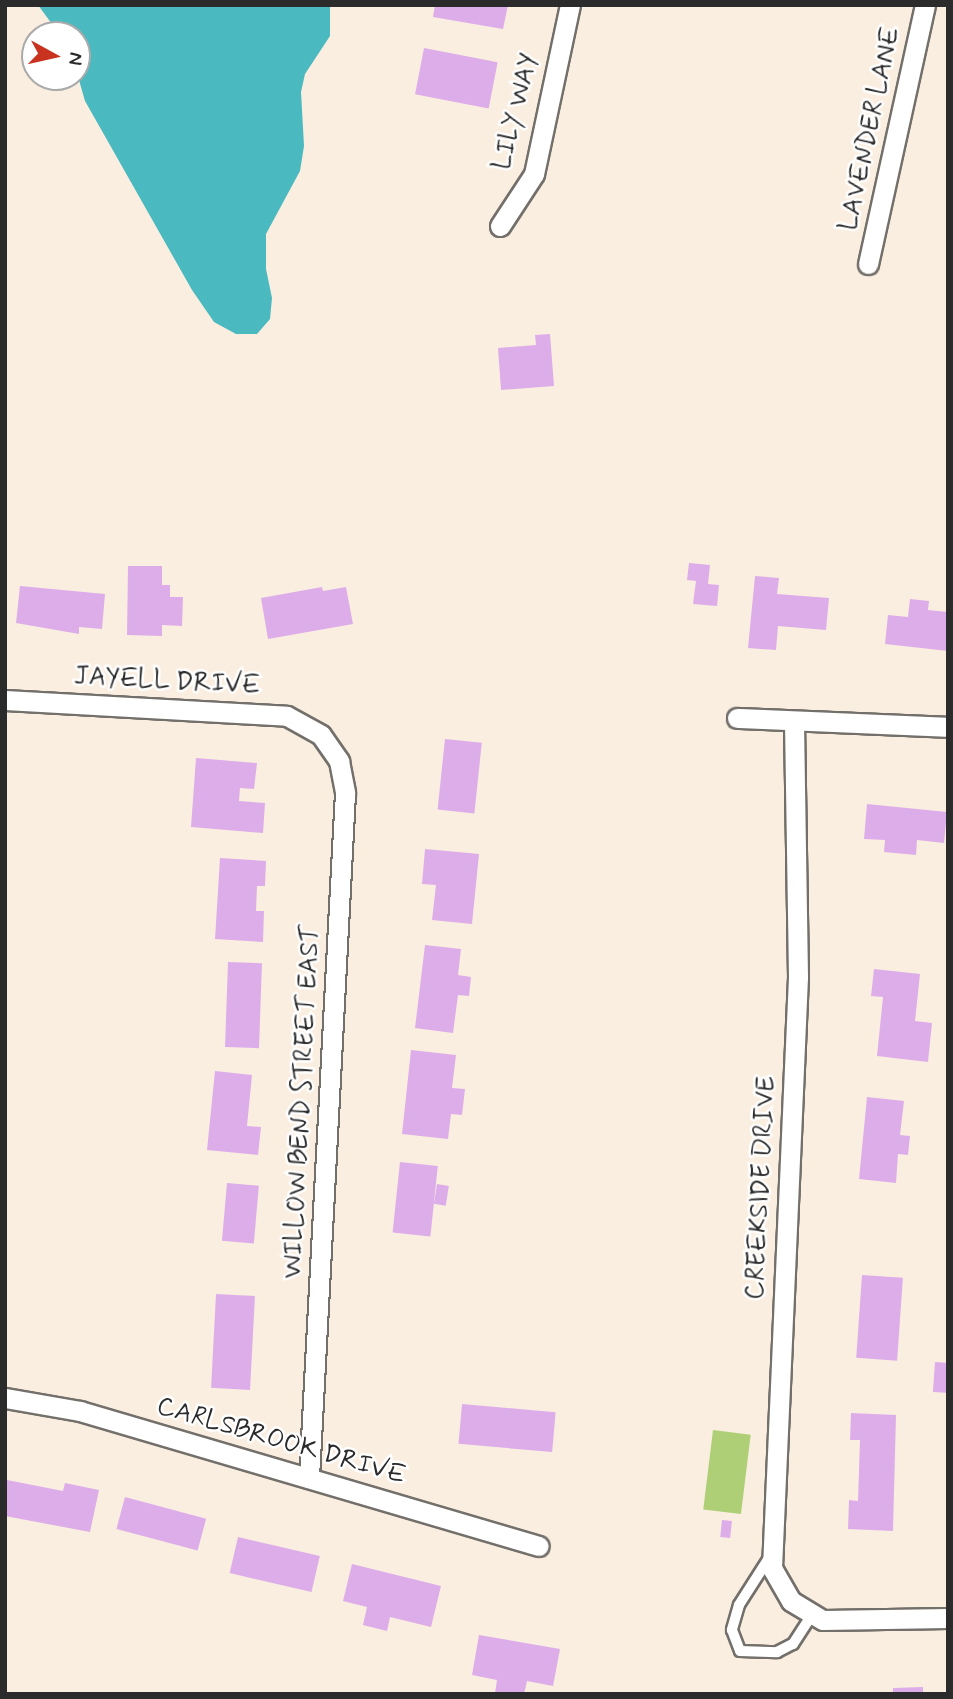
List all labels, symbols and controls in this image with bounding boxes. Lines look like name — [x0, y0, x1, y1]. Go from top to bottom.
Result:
north arrow — [21, 21, 91, 91]
street label: LAVENDER LANE — [834, 24, 908, 234]
text: N — [62, 51, 89, 67]
street label: LILY WAY — [487, 51, 547, 173]
street label: JAYELL DRIVE — [73, 662, 261, 702]
street label: WILLOW BEND STREET EAST — [278, 923, 328, 1281]
street label: CREEKSIDE DRIVE — [740, 1074, 784, 1302]
street label: CARLSBROOK DRIVE — [153, 1391, 409, 1493]

